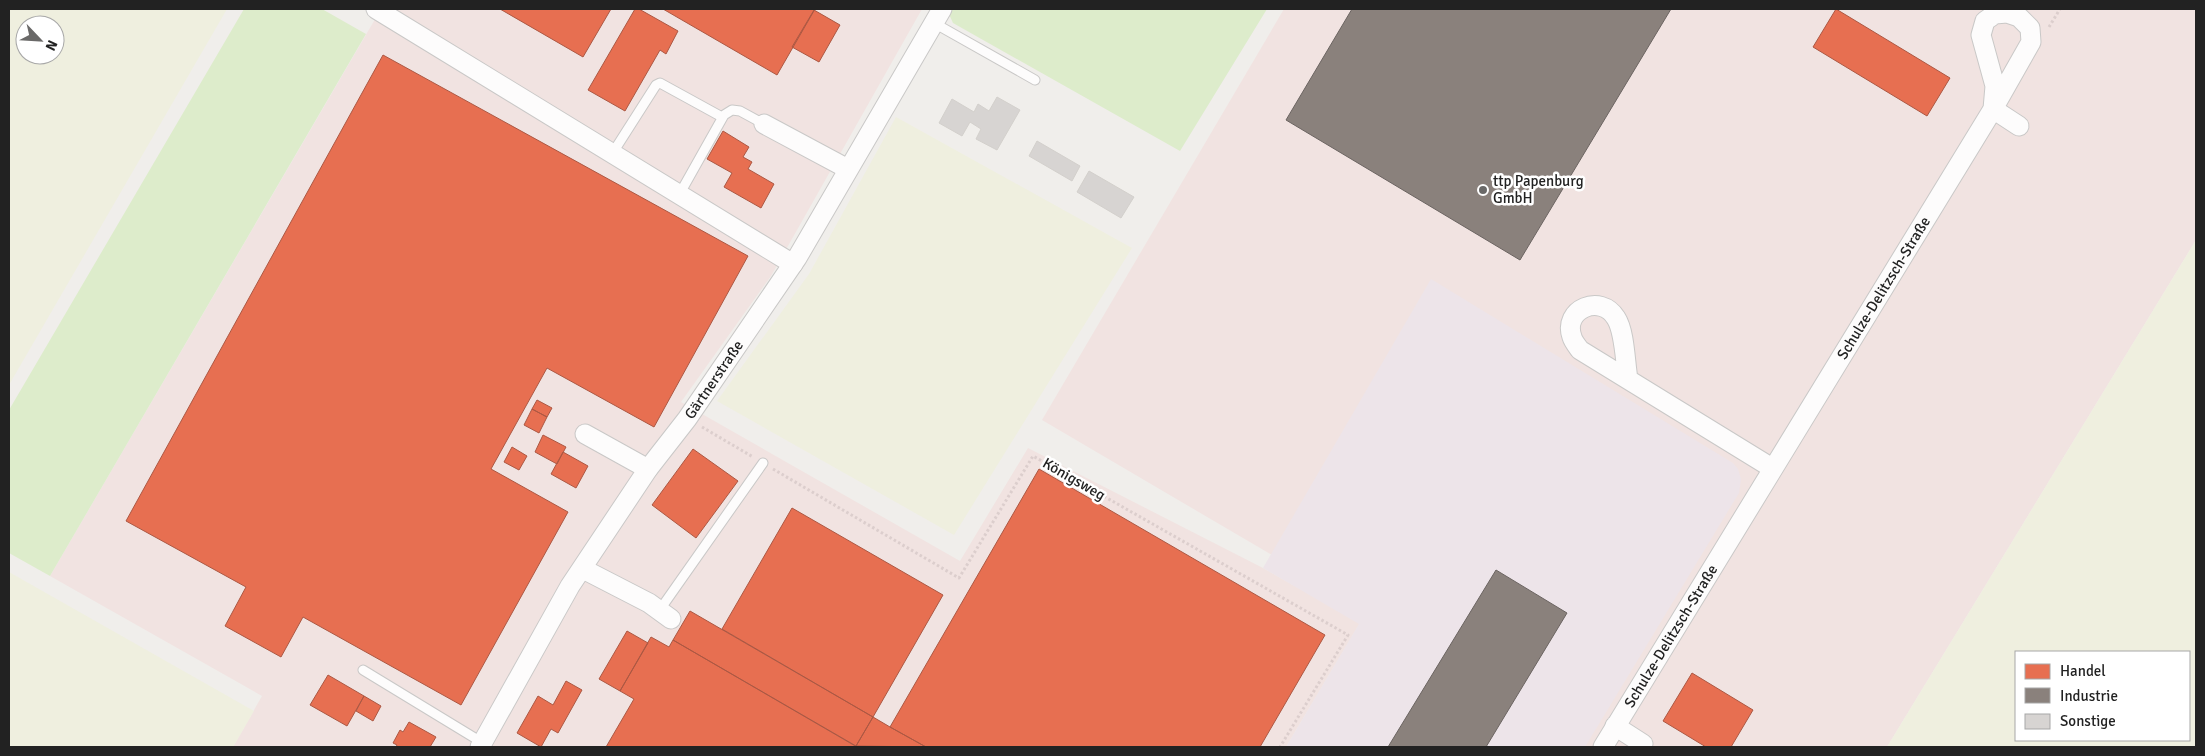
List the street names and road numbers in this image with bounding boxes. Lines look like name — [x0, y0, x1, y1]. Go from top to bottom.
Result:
street label: Schulze-Delitzsch-Straße — [1833, 213, 1934, 363]
street label: Gärtnerstraße — [681, 337, 747, 423]
street label: Königsweg — [1039, 454, 1109, 504]
street label: Schulze-Delitzsch-Straße — [1620, 561, 1721, 711]

